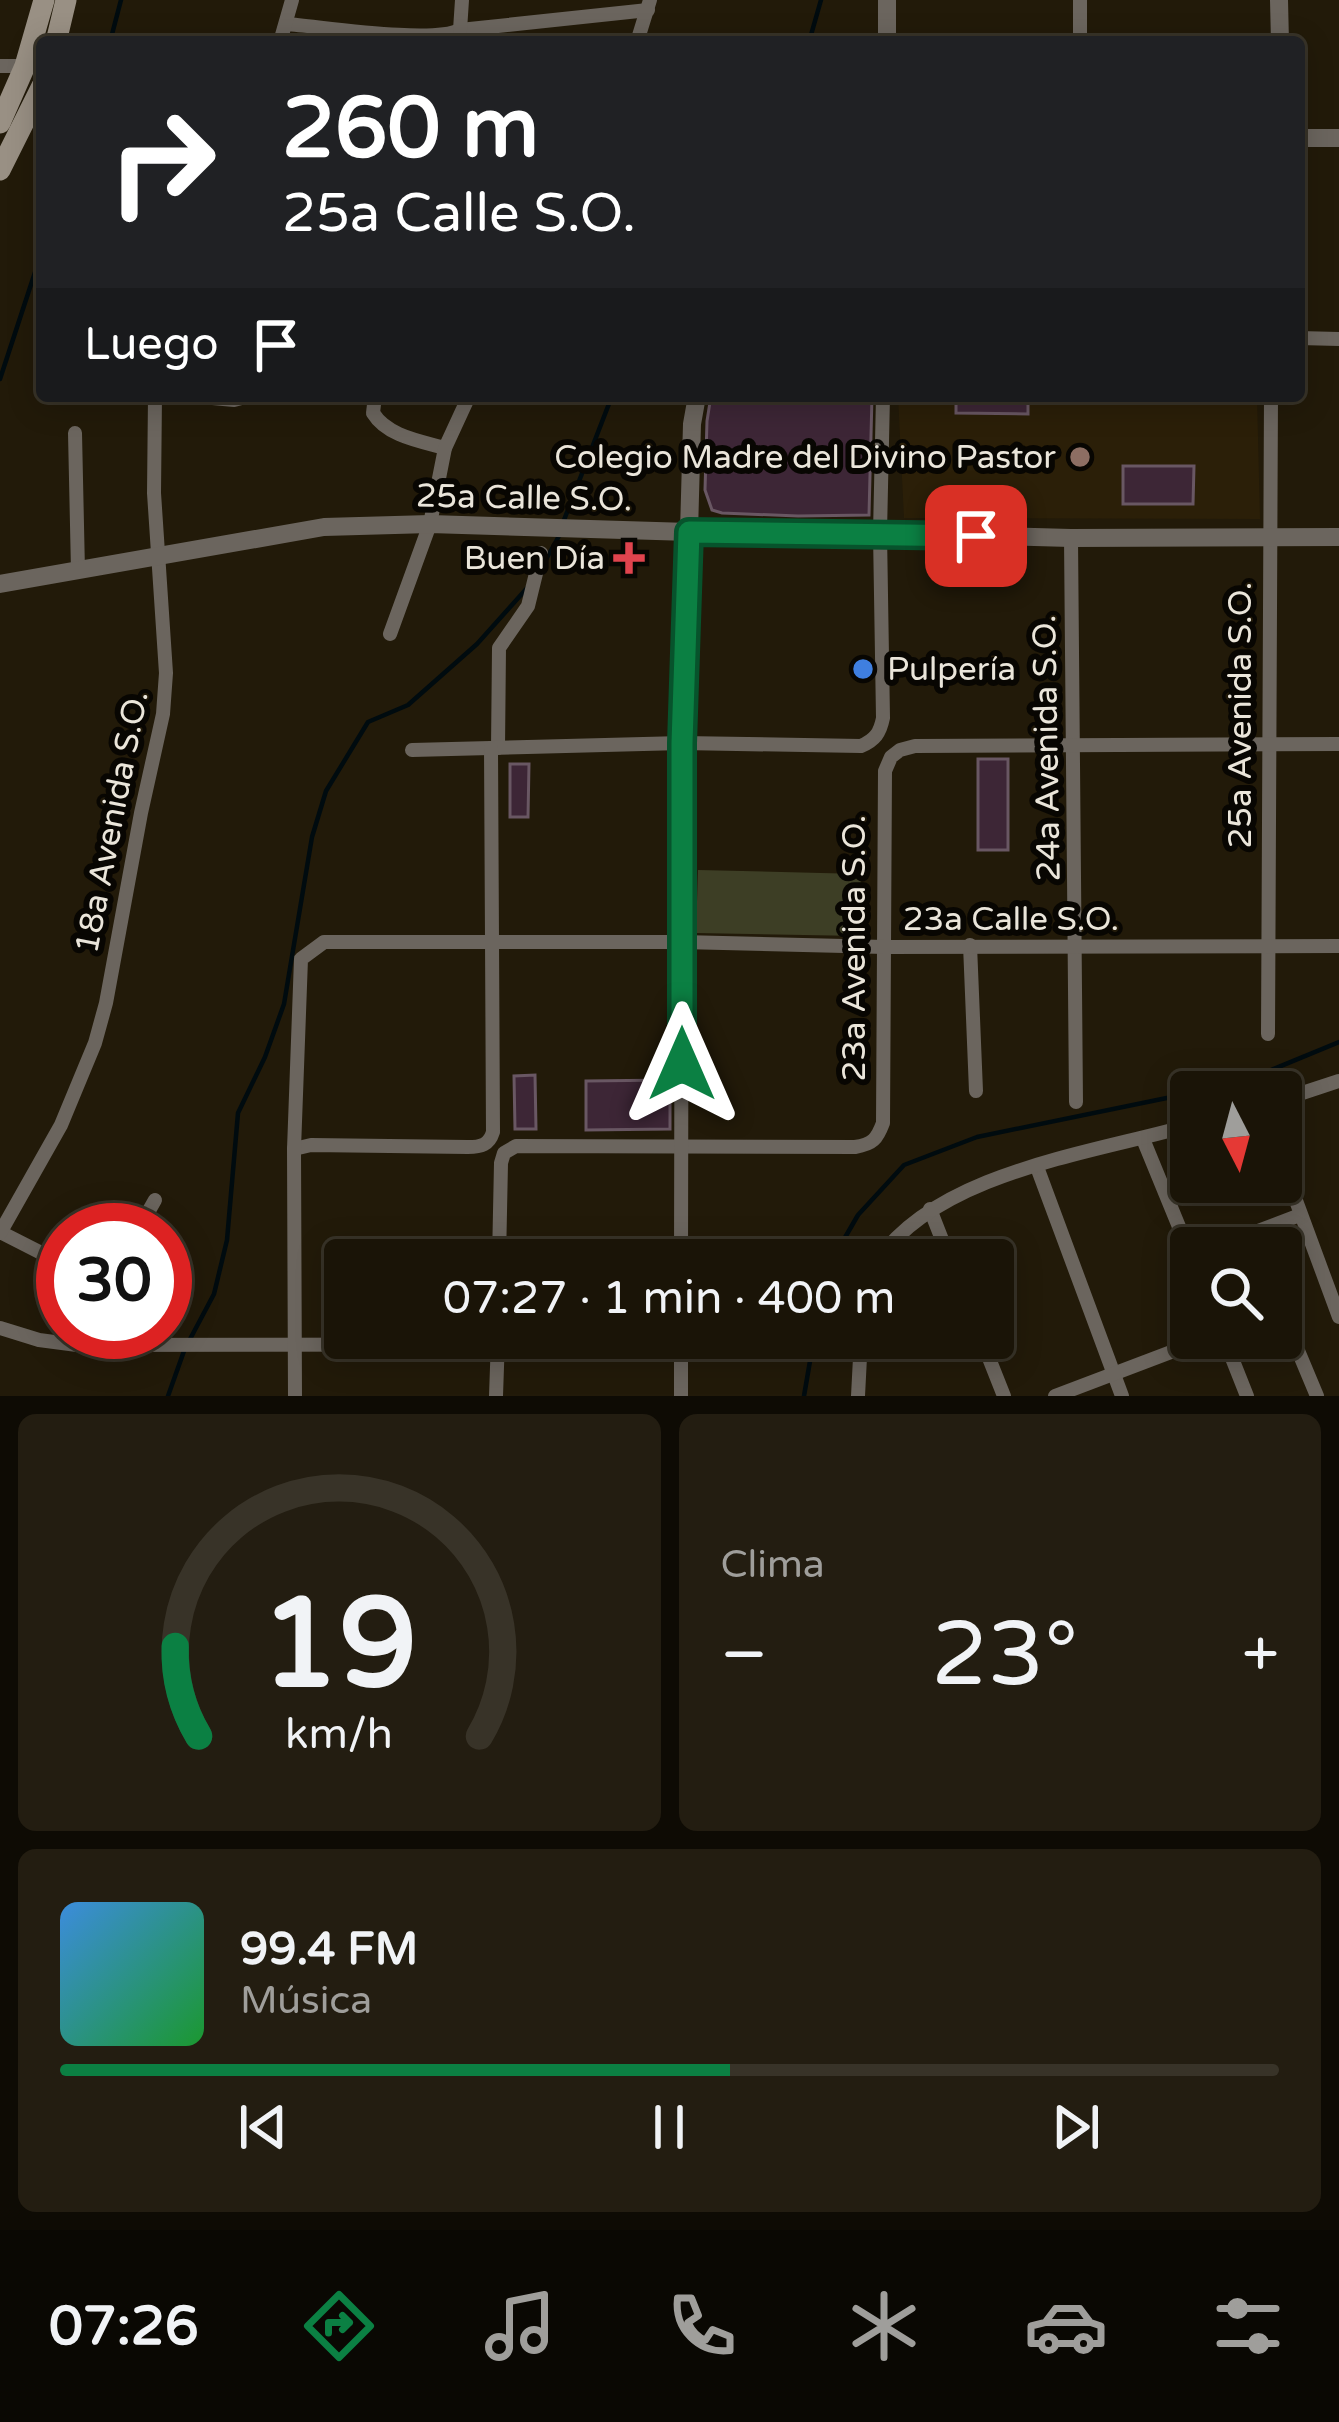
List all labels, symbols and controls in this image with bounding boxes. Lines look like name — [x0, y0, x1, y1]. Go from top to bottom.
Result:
text: 260 m — [282, 79, 539, 180]
icon: right — [84, 84, 240, 240]
text: 25a Calle S.O. — [282, 181, 636, 246]
icon: arrive — [243, 312, 309, 378]
text: Luego — [84, 318, 219, 372]
place label: Colegio Madre del Divino Pastor — [554, 438, 1056, 477]
marker: Colegio Madre del Divino Pastor — [1067, 444, 1093, 470]
street label: 25a Calle S.O. — [415, 477, 633, 519]
pin — [925, 485, 1027, 587]
icon: arrive — [943, 503, 1009, 569]
place label: Buen Día — [464, 539, 605, 578]
marker: Buen Día — [616, 545, 642, 571]
street label: 25a Avenida S.O. — [1221, 582, 1260, 848]
street label: 24a Avenida S.O. — [1025, 614, 1069, 882]
place label: Pulpería — [887, 650, 1016, 689]
marker: Pulpería — [850, 656, 876, 682]
street label: 18a Avenida S.O. — [67, 687, 157, 957]
street label: 23a Avenida S.O. — [835, 815, 874, 1081]
street label: 23a Calle S.O. — [903, 900, 1119, 939]
position arrow — [619, 1001, 745, 1127]
north arrow — [1170, 1071, 1302, 1203]
map controls — [1170, 1071, 1302, 1359]
speed limit sign: 30 — [36, 1203, 192, 1359]
button: search — [1170, 1227, 1302, 1359]
text: 07:27 · 1 min · 400 m — [443, 1272, 895, 1326]
text: Clima — [721, 1541, 825, 1588]
text: 19 — [261, 1570, 418, 1721]
text: 23° — [931, 1601, 1078, 1710]
text: − — [721, 1615, 768, 1695]
text: + — [1242, 1615, 1279, 1695]
text: km/h — [285, 1708, 393, 1759]
text: 99.4 FM — [240, 1923, 418, 1977]
text: Música — [240, 1977, 372, 2024]
icon: previous — [230, 2094, 296, 2160]
icon: pause — [636, 2094, 702, 2160]
icon: next — [1043, 2094, 1109, 2160]
icon: directions — [297, 2284, 381, 2368]
icon: music — [478, 2284, 562, 2368]
icon: phone — [660, 2284, 744, 2368]
icon: climate — [842, 2284, 926, 2368]
icon: car — [1024, 2284, 1108, 2368]
icon: filters — [1206, 2284, 1290, 2368]
text: 07:26 — [49, 2294, 199, 2359]

